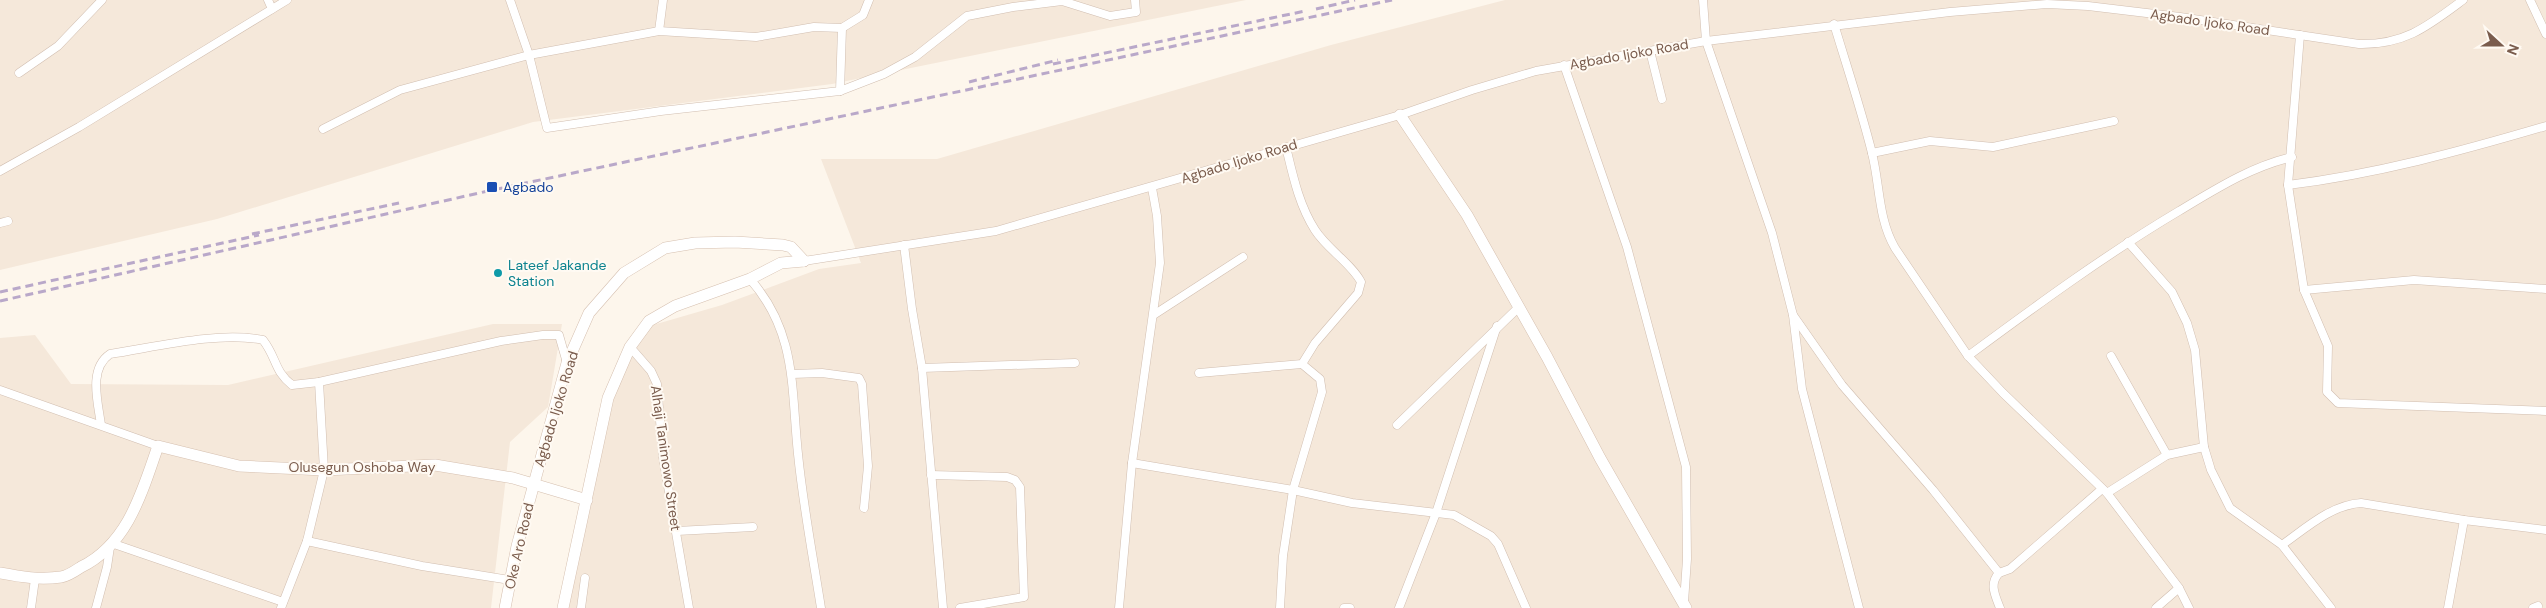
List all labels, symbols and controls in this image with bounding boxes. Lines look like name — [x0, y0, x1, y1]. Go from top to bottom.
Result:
street label: Agbado Ijoko Road — [2149, 5, 2271, 39]
north arrow — [2476, 20, 2526, 70]
street label: Agbado Ijoko Road — [1568, 35, 1690, 73]
text: N — [2503, 42, 2523, 58]
street label: Agbado Ijoko Road — [1179, 135, 1299, 187]
place label: Agbado — [503, 178, 554, 196]
marker: Agbado — [485, 180, 499, 194]
place label: Lateef Jakande Station — [508, 256, 607, 290]
marker: Lateef Jakande Station — [492, 267, 504, 279]
street label: Agbado Ijoko Road — [530, 349, 582, 469]
street label: Alhaji Tanimowo Street — [647, 384, 685, 532]
street label: Olusegun Oshoba Way — [289, 458, 436, 476]
street label: Oke Aro Road — [500, 501, 538, 591]

